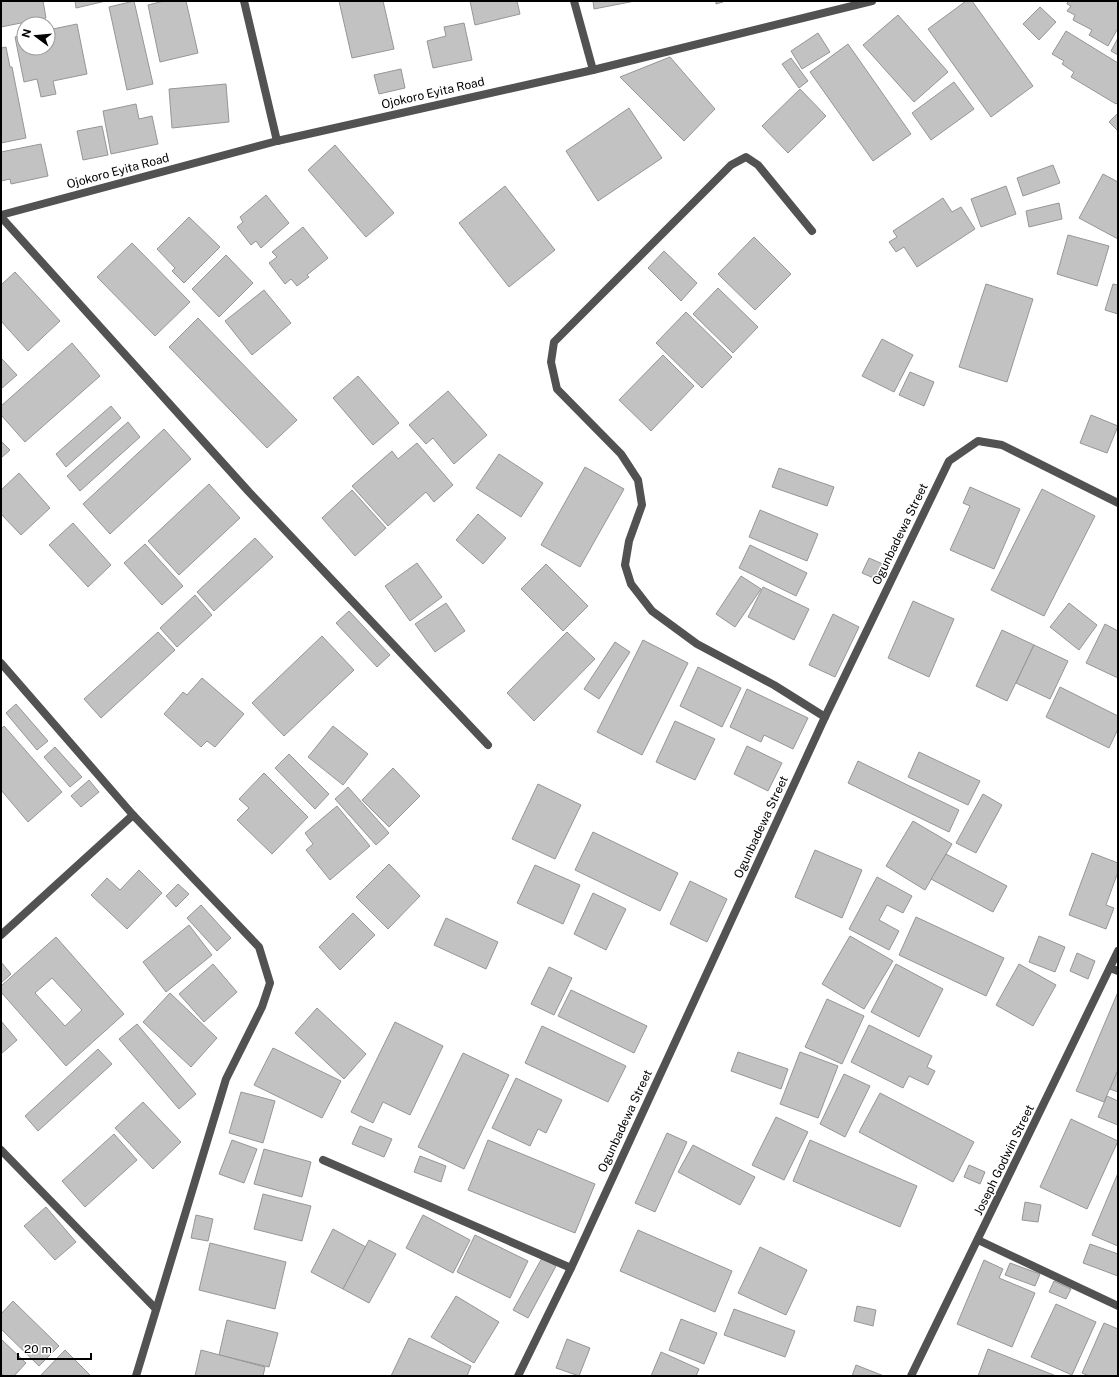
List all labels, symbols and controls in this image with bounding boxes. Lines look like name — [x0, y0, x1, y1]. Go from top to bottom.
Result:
north arrow — [16, 16, 56, 56]
text: N — [19, 27, 33, 39]
street label: Ojokoro Eyita Road — [380, 74, 486, 112]
street label: Ojokoro Eyita Road — [65, 151, 171, 191]
street label: Ogunbadewa Street — [869, 481, 931, 587]
street label: Ogunbadewa Street — [731, 773, 791, 880]
street label: Ogunbadewa Street — [595, 1067, 655, 1174]
street label: Joseph Godwin Street — [971, 1102, 1037, 1218]
scale bar — [18, 1335, 91, 1361]
text: 20 m — [24, 1342, 52, 1356]

